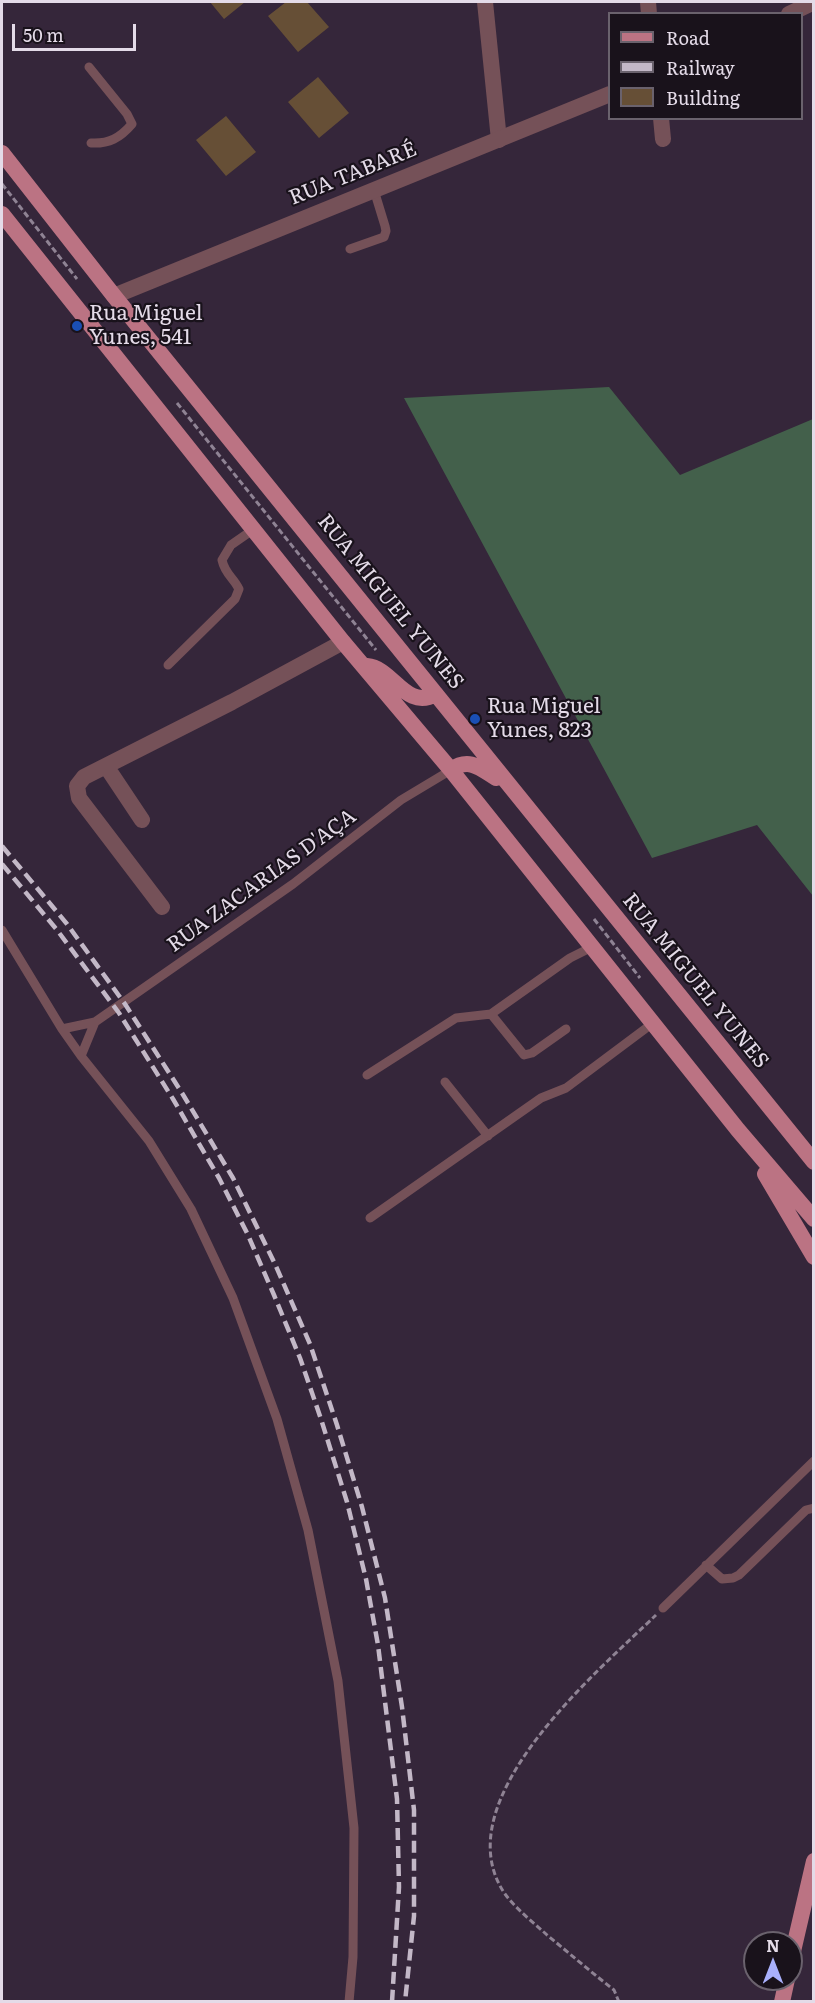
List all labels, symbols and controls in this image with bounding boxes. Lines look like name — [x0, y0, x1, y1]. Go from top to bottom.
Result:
scale bar — [15, 12, 140, 50]
legend — [608, 12, 803, 120]
text: 50 m — [23, 21, 64, 48]
text: Road — [666, 24, 710, 51]
text: Railway — [666, 54, 735, 81]
text: Building — [666, 84, 740, 111]
street label: RUA TABARÉ — [285, 137, 421, 211]
place label: Rua Miguel Yunes, 541 — [89, 301, 203, 351]
marker: Rua Miguel Yunes, 541 — [70, 319, 84, 333]
street label: RUA MIGUEL YUNES — [312, 509, 468, 695]
place label: Rua Miguel Yunes, 823 — [487, 694, 601, 744]
marker: Rua Miguel Yunes, 823 — [468, 712, 482, 726]
street label: RUA ZACARIAS D'AÇA — [163, 804, 361, 958]
street label: RUA MIGUEL YUNES — [617, 888, 773, 1074]
north arrow — [743, 1931, 803, 1991]
text: N — [766, 1933, 780, 1957]

